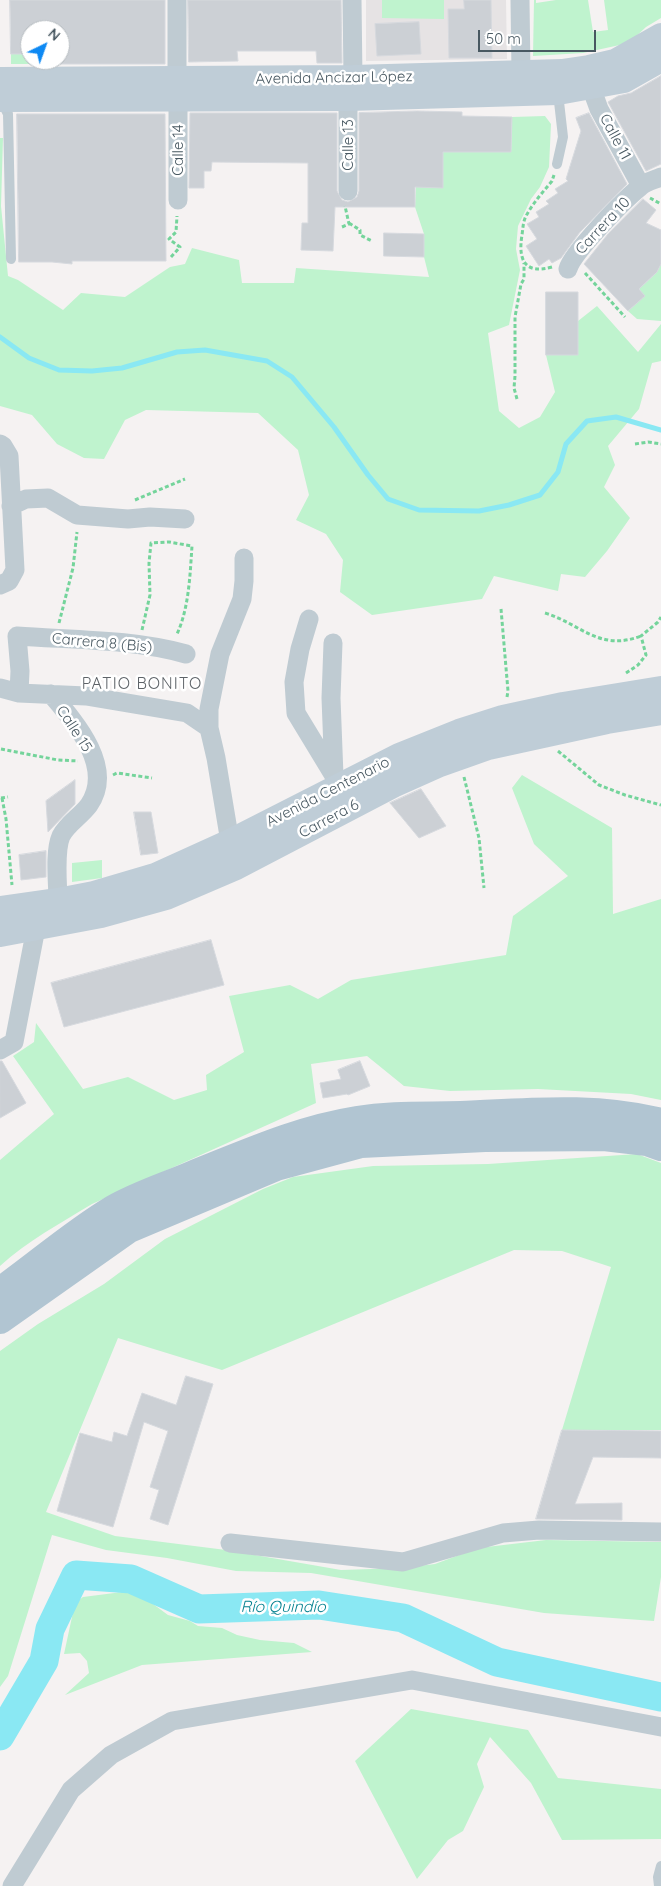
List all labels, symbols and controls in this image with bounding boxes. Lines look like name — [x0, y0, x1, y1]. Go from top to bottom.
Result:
north arrow — [20, 20, 70, 70]
scale bar — [481, 20, 598, 52]
text: N — [45, 24, 64, 45]
text: 50 m — [486, 29, 521, 48]
street label: Avenida Ancizar López — [255, 68, 413, 88]
street label: Calle 11 — [595, 111, 635, 163]
street label: Calle 13 — [339, 119, 357, 171]
street label: Calle 14 — [169, 124, 187, 176]
street label: Carrera 10 — [572, 194, 634, 258]
street label: Carrera 8 (Bis) — [51, 630, 153, 656]
district label: PATIO BONITO — [80, 674, 204, 694]
street label: Calle 15 — [52, 702, 96, 756]
street label: Avenida Centenario — [263, 753, 393, 831]
street label: Carrera 6 — [296, 796, 362, 842]
water label: Río Quindío — [240, 1597, 326, 1617]

